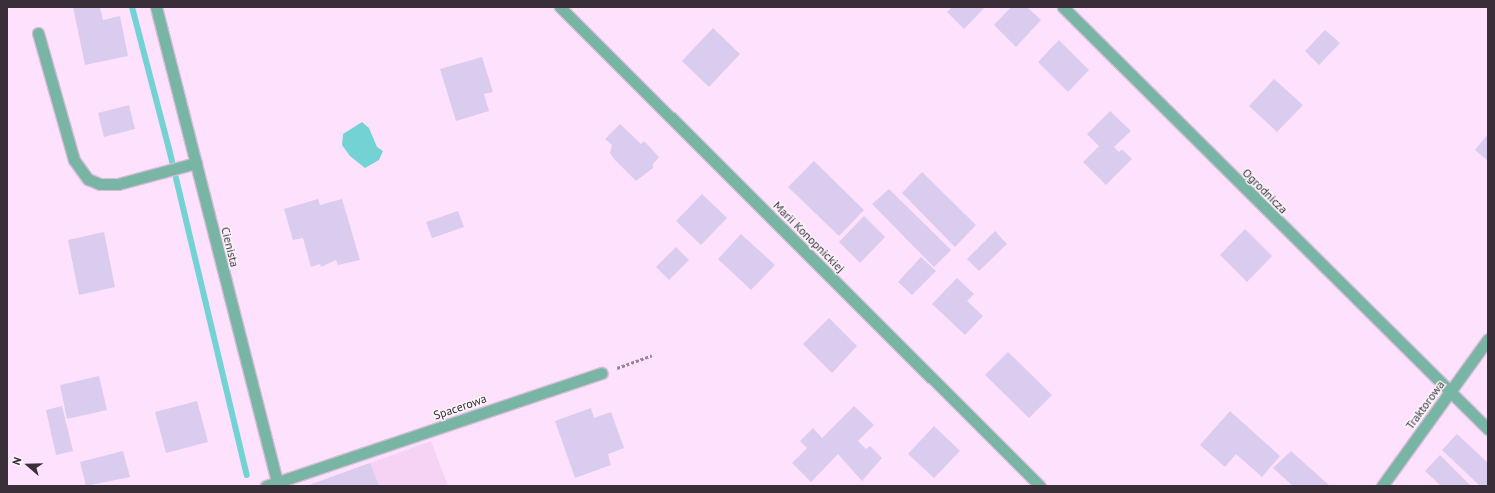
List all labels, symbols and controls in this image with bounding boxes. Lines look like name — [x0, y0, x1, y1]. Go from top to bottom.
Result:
street label: Ogrodnicza — [1239, 165, 1291, 217]
street label: Marii Konopnickiej — [770, 198, 848, 276]
street label: Cienista — [218, 225, 242, 269]
street label: Traktorowa — [1403, 378, 1447, 432]
street label: Spacerowa — [432, 391, 488, 423]
north arrow — [8, 445, 48, 485]
text: N — [9, 455, 25, 467]

